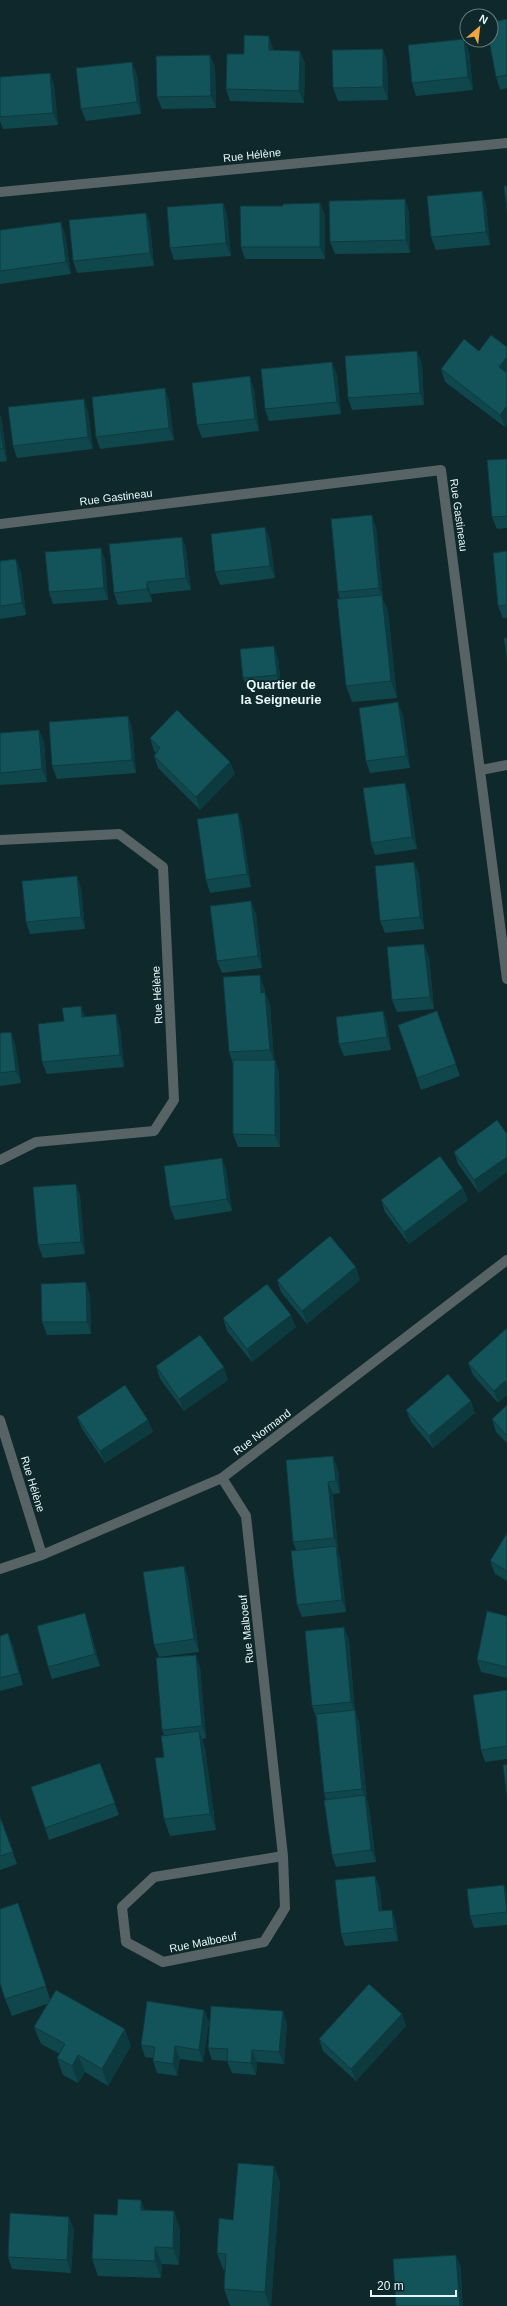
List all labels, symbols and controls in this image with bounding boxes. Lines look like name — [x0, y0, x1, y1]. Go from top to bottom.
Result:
north arrow — [459, 8, 499, 48]
text: N — [477, 12, 490, 26]
street label: Rue Hélène — [222, 146, 282, 164]
street label: Rue Gastineau — [448, 478, 470, 552]
street label: Rue Gastineau — [79, 487, 153, 507]
district label: Quartier de la Seigneurie — [241, 677, 321, 707]
street label: Rue Hélène — [149, 966, 165, 1024]
street label: Rue Normand — [231, 1407, 293, 1457]
street label: Rue Hélène — [19, 1454, 47, 1514]
street label: Rue Malboeuf — [236, 1593, 256, 1664]
street label: Rue Malboeuf — [168, 1929, 239, 1954]
scale bar — [371, 2272, 456, 2298]
text: 20 m — [377, 2279, 404, 2293]

